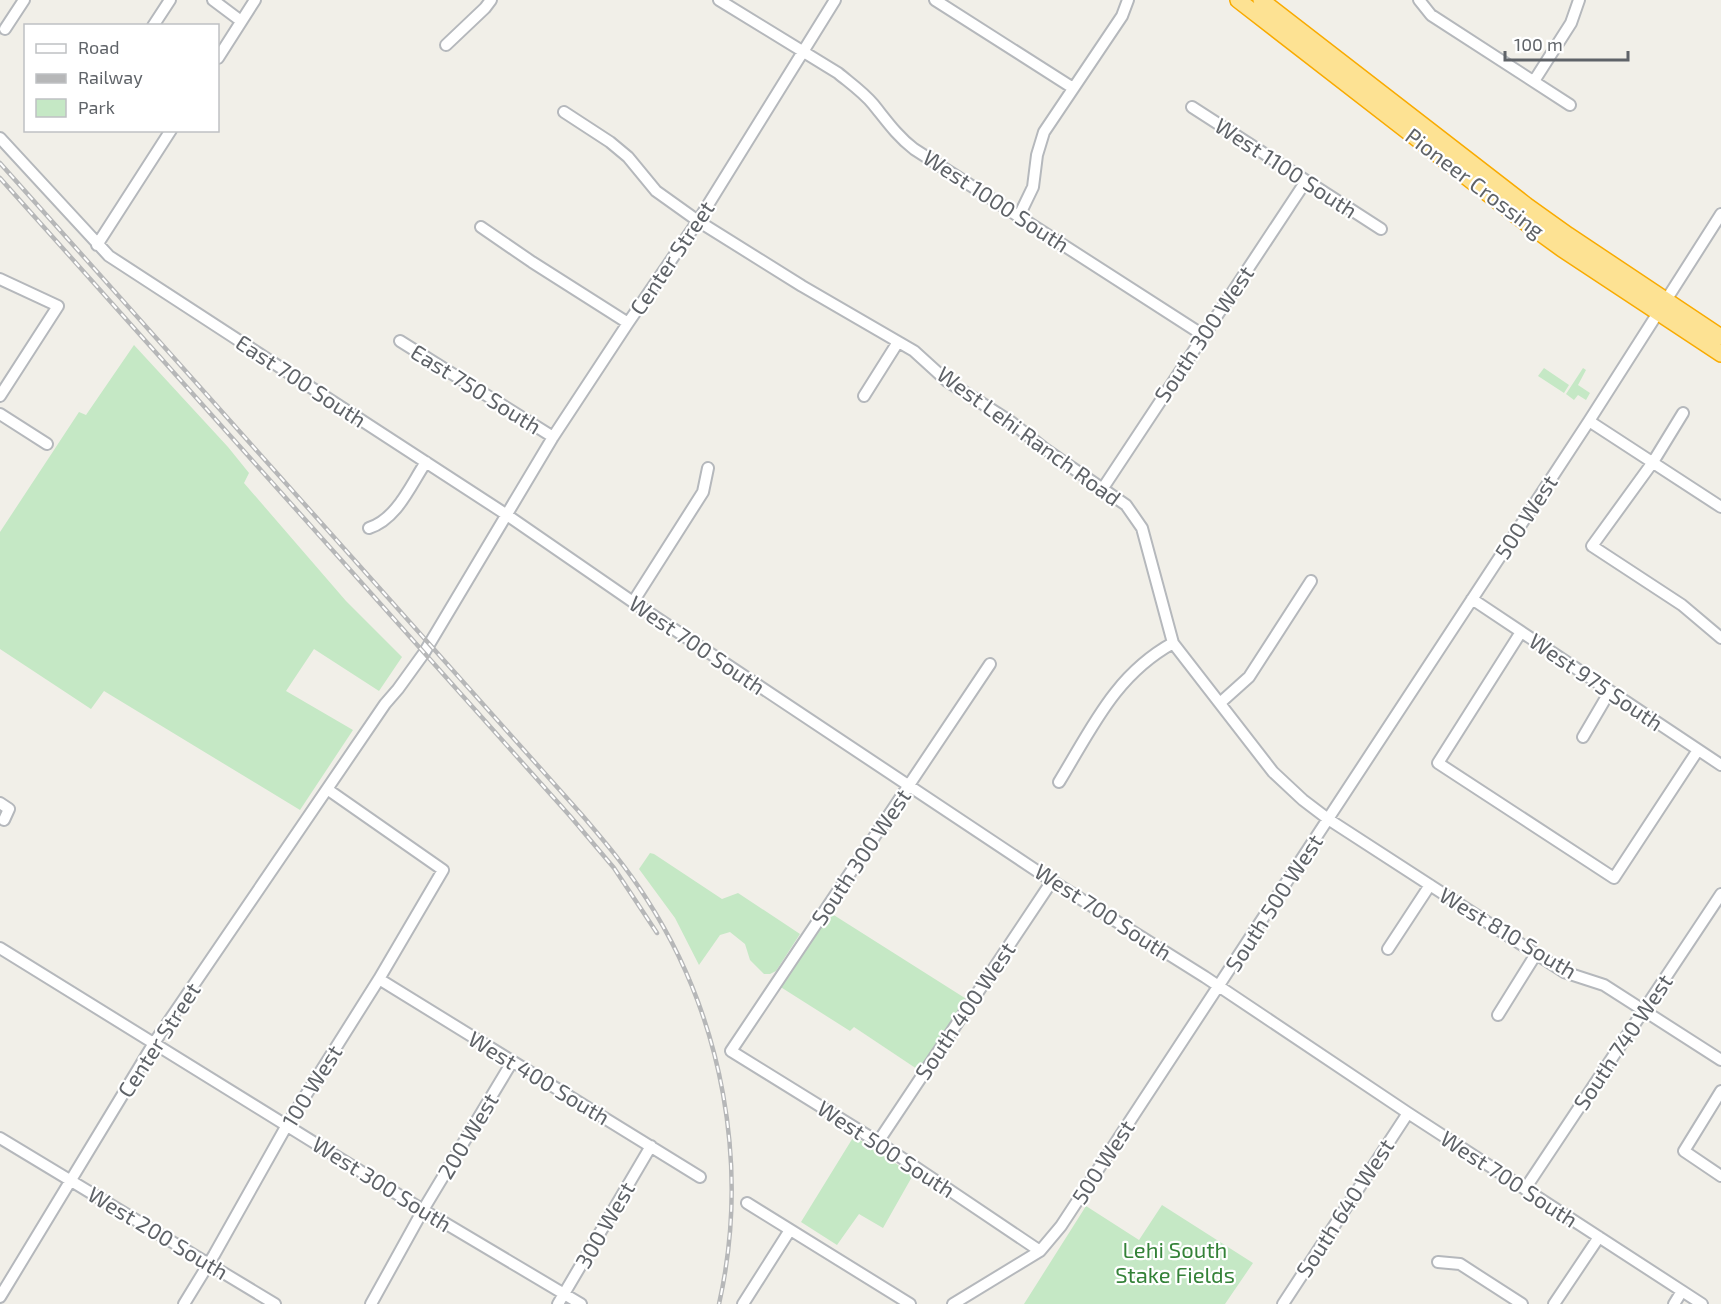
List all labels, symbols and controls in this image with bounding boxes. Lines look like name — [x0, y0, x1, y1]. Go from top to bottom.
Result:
legend — [24, 24, 219, 132]
scale bar — [1505, 24, 1628, 62]
text: 100 m — [1514, 33, 1563, 55]
text: Road — [78, 36, 119, 58]
text: Railway — [78, 66, 143, 88]
text: Park — [78, 96, 115, 118]
street label: West 1100 South — [1211, 112, 1362, 223]
street label: Pioneer Crossing — [1401, 122, 1550, 243]
street label: West 1000 South — [919, 143, 1074, 257]
street label: Center Street — [624, 196, 719, 319]
street label: South 300 West — [1148, 260, 1258, 406]
street label: East 700 South — [232, 328, 372, 432]
street label: East 750 South — [407, 338, 546, 439]
street label: West Lehi Ranch Road — [933, 360, 1126, 511]
street label: 500 West — [1488, 470, 1562, 563]
street label: West 700 South — [625, 589, 770, 699]
street label: West 975 South — [1525, 627, 1668, 736]
street label: South 300 West — [805, 783, 915, 929]
street label: South 500 West — [1219, 829, 1327, 976]
street label: West 700 South — [1030, 857, 1177, 965]
street label: West 810 South — [1435, 881, 1582, 983]
street label: South 400 West — [909, 937, 1020, 1084]
street label: South 740 West — [1567, 969, 1677, 1114]
street label: Center Street — [111, 977, 205, 1102]
street label: West 400 South — [464, 1025, 615, 1130]
street label: 100 West — [276, 1040, 346, 1131]
street label: 200 West — [431, 1088, 503, 1183]
street label: West 500 South — [813, 1094, 960, 1202]
street label: 500 West — [1065, 1115, 1139, 1208]
street label: West 700 South — [1436, 1124, 1583, 1232]
street label: West 300 South — [308, 1130, 457, 1236]
street label: South 640 West — [1290, 1134, 1398, 1281]
street label: 300 West — [569, 1177, 639, 1272]
street label: West 200 South — [84, 1180, 233, 1284]
park label: Lehi South Stake Fields — [1115, 1236, 1235, 1287]

